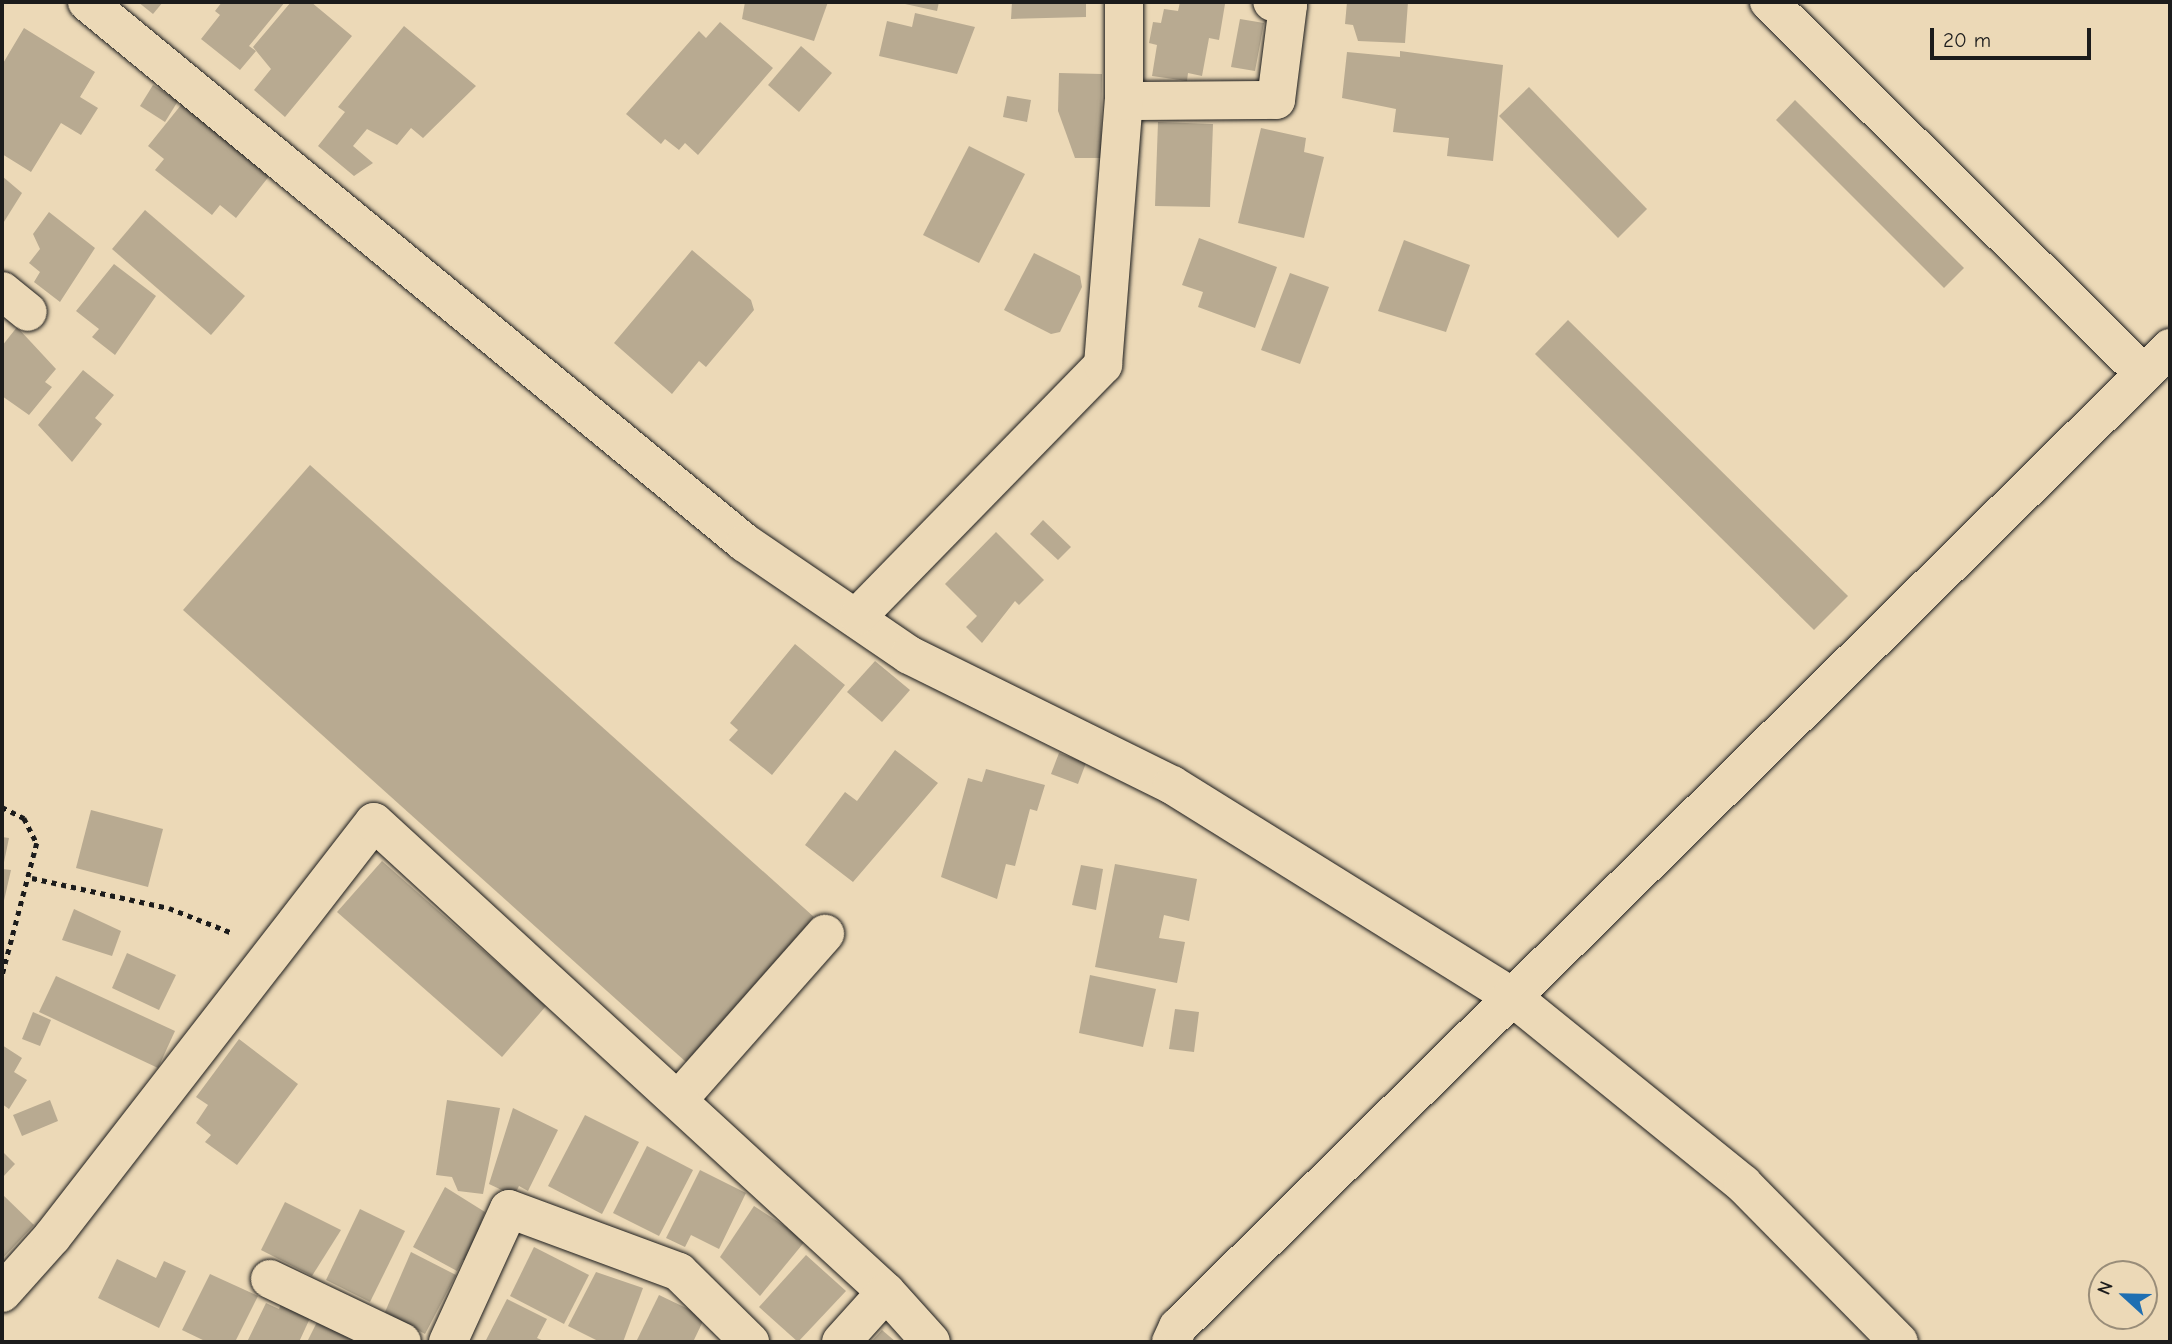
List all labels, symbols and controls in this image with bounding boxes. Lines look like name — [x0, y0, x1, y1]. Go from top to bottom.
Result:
scale bar — [1934, 14, 2095, 58]
text: 20 m — [1943, 28, 1991, 52]
north arrow — [2088, 1260, 2158, 1330]
text: N — [2093, 1278, 2118, 1298]

